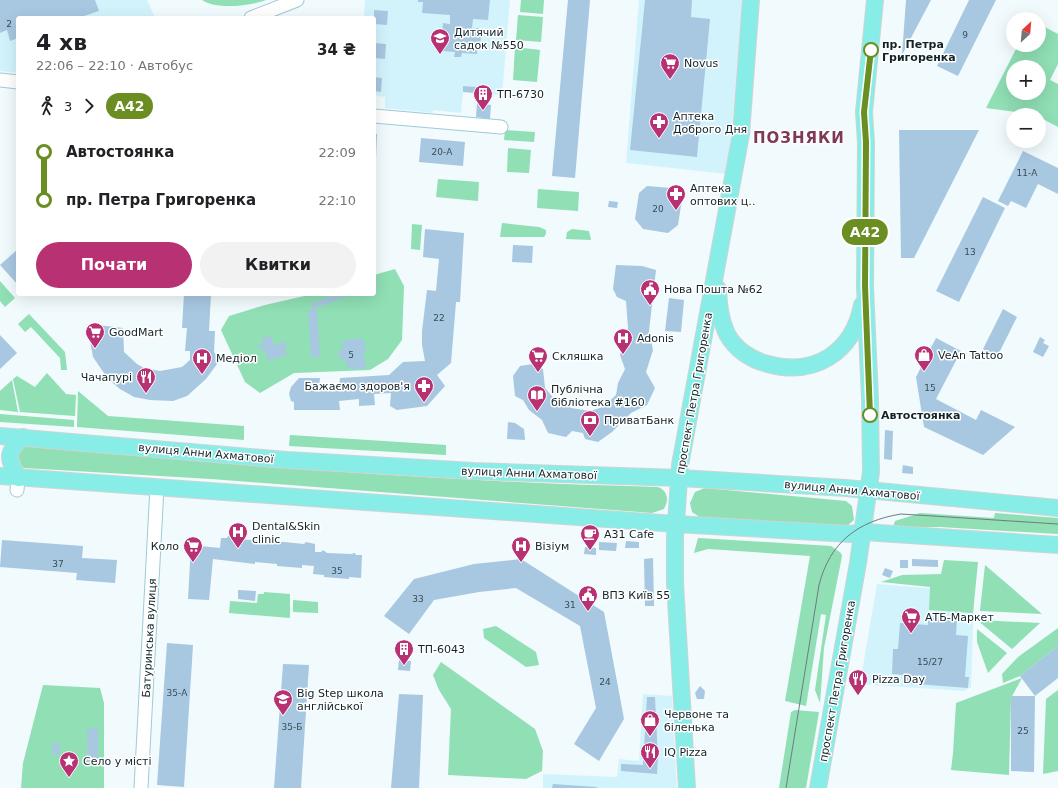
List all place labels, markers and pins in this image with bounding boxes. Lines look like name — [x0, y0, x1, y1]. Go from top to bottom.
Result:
place label: Дитячий садок №550 — [454, 26, 524, 52]
school or university icon: Дитячий садок №550 — [429, 27, 451, 55]
place label: пр. Петра Григоренка — [882, 38, 956, 64]
marker: пр. Петра Григоренка — [863, 42, 879, 58]
supermarket icon: Novus — [659, 52, 681, 80]
place label: Novus — [684, 57, 718, 70]
building icon: ТП-6730 — [472, 83, 494, 111]
place label: ТП-6730 — [496, 88, 544, 101]
place label: Аптека Доброго Дня — [673, 110, 747, 136]
pharmacy icon: Аптека Доброго Дня — [648, 111, 670, 139]
place label: Аптека оптових ц‥ — [690, 182, 756, 208]
pharmacy icon: Аптека оптових ц‥ — [665, 183, 687, 211]
public building icon: Нова Пошта №62 — [639, 278, 661, 306]
place label: Нова Пошта №62 — [664, 283, 763, 296]
supermarket icon: GoodMart — [84, 321, 106, 349]
place label: GoodMart — [109, 326, 164, 339]
hospital icon: Adonis — [612, 327, 634, 355]
place label: Adonis — [637, 332, 674, 345]
shop icon: VeAn Tattoo — [913, 344, 935, 372]
supermarket icon: Скляшка — [527, 345, 549, 373]
hospital icon: Медіол — [191, 347, 213, 375]
place label: VeAn Tattoo — [938, 349, 1003, 362]
place label: Скляшка — [552, 350, 603, 363]
place label: Медіол — [216, 352, 257, 365]
restaurant icon: Чачапурі — [135, 366, 157, 394]
place label: Чачапурі — [81, 371, 132, 384]
pharmacy icon: Бажаємо здоров'я — [413, 375, 435, 403]
place label: Бажаємо здоров'я — [304, 380, 410, 393]
place label: Публічна бібліотека #160 — [551, 383, 645, 409]
library icon: Публічна бібліотека #160 — [526, 384, 548, 412]
marker: Автостоянка — [862, 407, 878, 423]
bank icon: ПриватБанк — [579, 409, 601, 437]
place label: Автостоянка — [881, 409, 960, 422]
place label: ПриватБанк — [604, 414, 675, 427]
place label: Dental&Skin clinic — [252, 520, 320, 546]
hospital icon: Dental&Skin clinic — [227, 521, 249, 549]
cafe icon: A31 Cafe — [579, 523, 601, 551]
place label: A31 Cafe — [604, 528, 654, 541]
supermarket icon: Коло — [182, 535, 204, 563]
hospital icon: Візіум — [510, 535, 532, 563]
place label: Коло — [151, 540, 179, 553]
place label: Візіум — [535, 540, 569, 553]
public building icon: ВПЗ Київ 55 — [577, 584, 599, 612]
place label: ВПЗ Київ 55 — [602, 589, 670, 602]
supermarket icon: АТБ-Маркет — [900, 606, 922, 634]
place label: АТБ-Маркет — [925, 611, 994, 624]
building icon: ТП-6043 — [393, 638, 415, 666]
place label: ТП-6043 — [417, 643, 465, 656]
restaurant icon: Pizza Day — [847, 668, 869, 696]
place label: Pizza Day — [872, 673, 925, 686]
place label: Big Step школа англiйськоï — [297, 687, 384, 713]
school or university icon: Big Step школа англiйськоï — [272, 688, 294, 716]
place label: Червоне та біленька — [664, 708, 729, 734]
shop icon: Червоне та біленька — [639, 709, 661, 737]
restaurant icon: IQ Pizza — [639, 741, 661, 769]
place label: IQ Pizza — [664, 746, 707, 759]
place icon: Село у місті — [58, 750, 80, 778]
place label: Село у місті — [83, 755, 152, 768]

